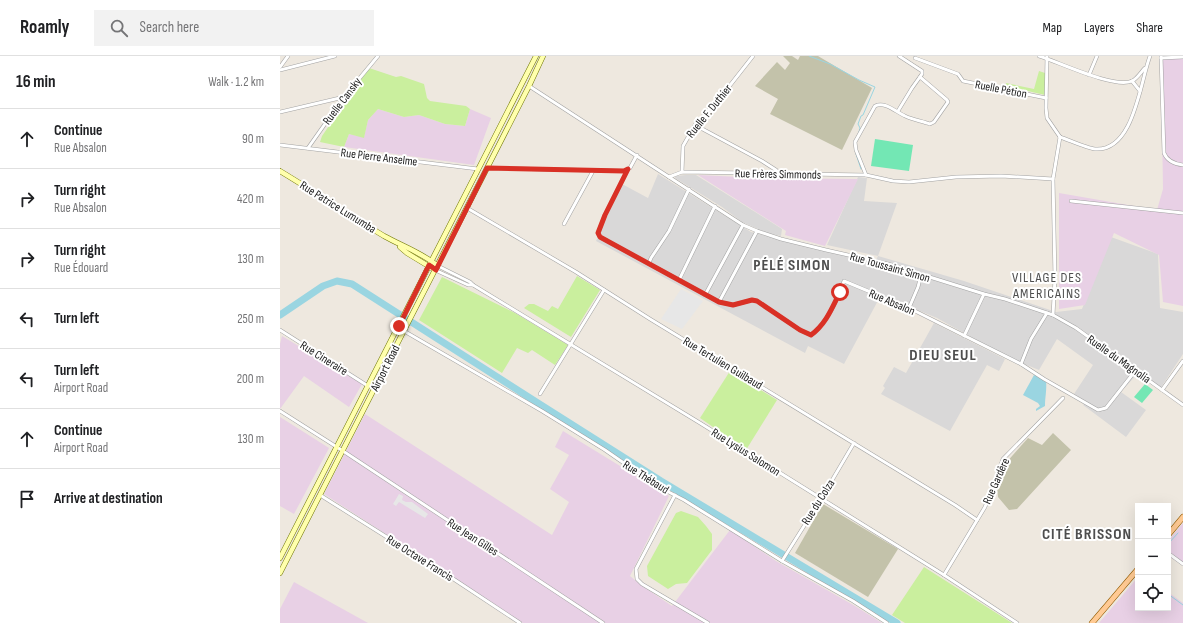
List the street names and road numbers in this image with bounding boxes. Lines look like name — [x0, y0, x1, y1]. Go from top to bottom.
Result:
street label: Ruelle Cansky — [320, 74, 365, 128]
street label: Ruelle Pétion — [974, 77, 1028, 102]
street label: Ruelle F. Duthier — [683, 81, 736, 141]
street label: Rue Pierre Anselme — [340, 145, 418, 170]
street label: Rue Frères Simmonds — [735, 166, 821, 183]
street label: Rue Patrice Lumumba — [297, 178, 379, 237]
street label: Rue Toussaint Simon — [848, 249, 932, 286]
street label: Rue Absalon — [866, 286, 917, 319]
street label: Ruelle du Magnolia — [1084, 332, 1154, 387]
street label: Rue Tertulien Guilbaud — [680, 334, 765, 393]
street label: Rue Cineraire — [297, 338, 351, 379]
street label: Airport Road — [367, 343, 403, 395]
street label: Rue Lysius Salomon — [708, 425, 783, 480]
street label: Rue Gardère — [980, 456, 1013, 507]
street label: Rue Thébaud — [620, 457, 672, 497]
street label: Rue du Colza — [799, 476, 839, 528]
street label: Rue Jean Gilles — [444, 515, 501, 560]
street label: Rue Octave Francis — [383, 532, 456, 585]

